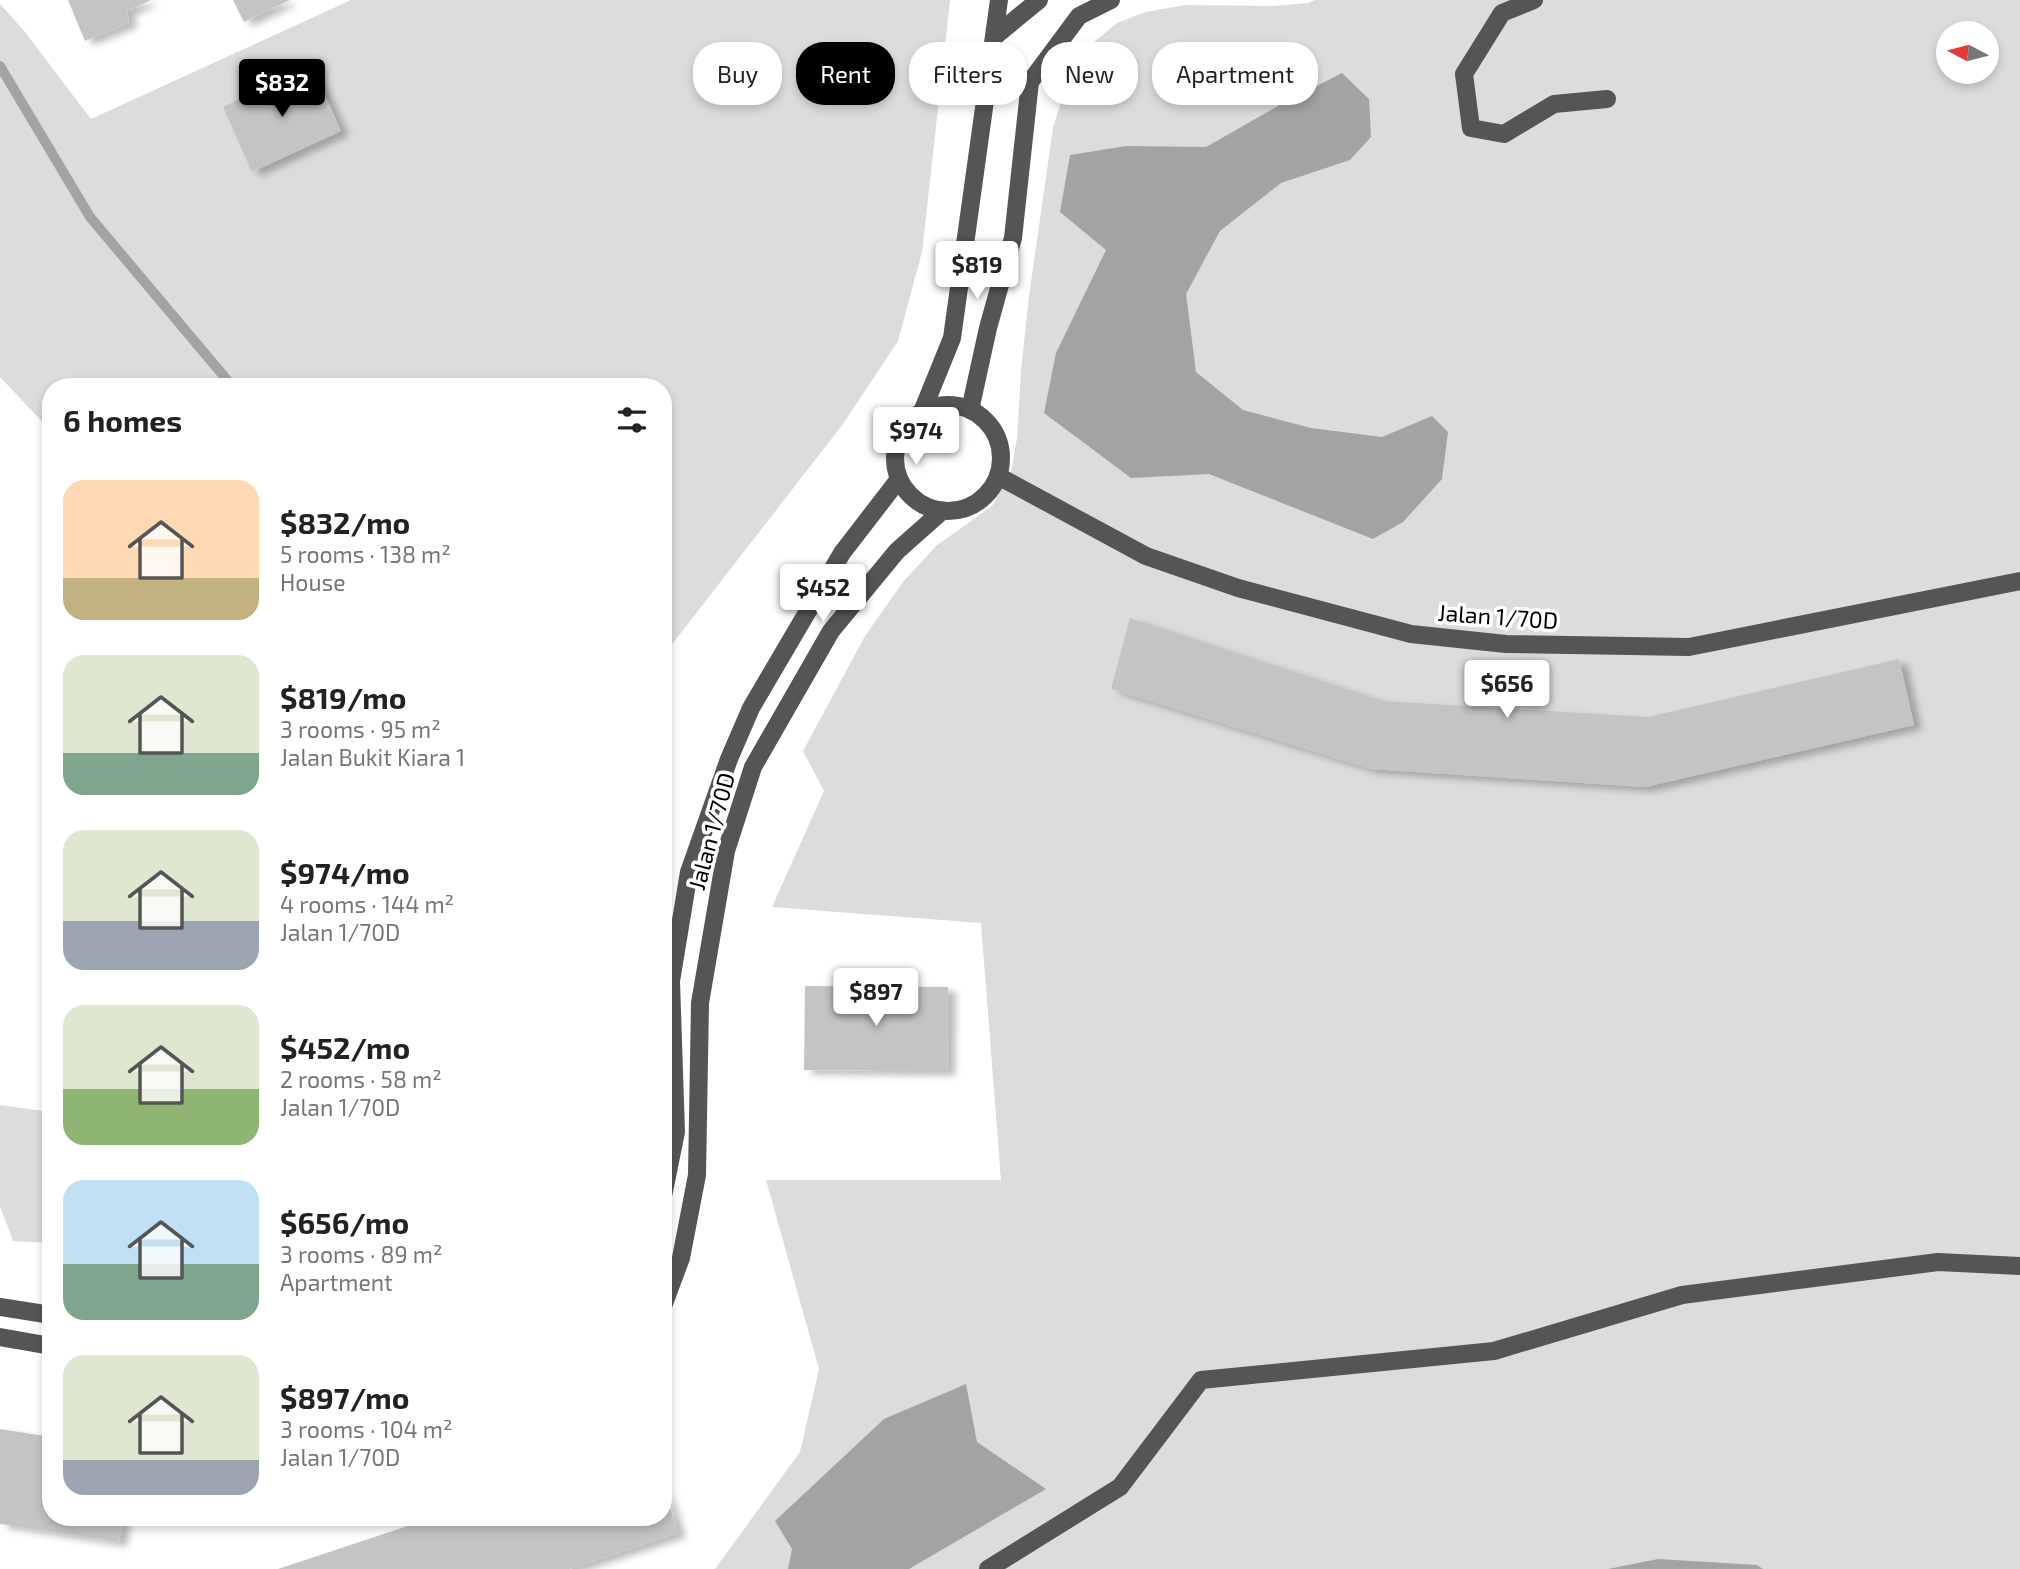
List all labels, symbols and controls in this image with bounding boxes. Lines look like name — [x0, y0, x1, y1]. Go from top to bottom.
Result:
north arrow — [1936, 21, 1998, 84]
map controls — [1936, 21, 1999, 84]
chip: Buy — [693, 42, 782, 105]
chip: Rent — [796, 42, 895, 105]
chip: Filters — [909, 42, 1027, 105]
chip: New — [1041, 42, 1138, 105]
chip: Apartment — [1152, 42, 1318, 105]
pin: $832 — [241, 60, 323, 119]
text: $832 — [255, 68, 309, 96]
pin: $819 — [936, 242, 1018, 301]
text: $819 — [951, 250, 1003, 278]
icon: filters — [613, 401, 651, 439]
text: 6 homes — [63, 402, 182, 438]
pin: $974 — [875, 407, 957, 467]
text: $974 — [889, 416, 943, 444]
text: $832/mo — [280, 504, 410, 540]
icon: home — [119, 508, 203, 592]
text: 5 rooms · 138 m² — [280, 540, 451, 568]
pin: $452 — [782, 564, 864, 624]
text: House — [280, 568, 346, 596]
text: $452 — [796, 573, 850, 601]
street label: Jalan 1/70D — [1437, 598, 1559, 634]
pin: $656 — [1466, 660, 1548, 720]
text: $656 — [1480, 669, 1534, 697]
text: $819/mo — [280, 679, 407, 715]
icon: home — [119, 683, 203, 767]
text: 3 rooms · 95 m² — [280, 715, 441, 743]
text: Jalan Bukit Kiara 1 — [280, 743, 465, 771]
street label: Jalan 1/70D — [682, 769, 740, 893]
text: $974/mo — [280, 854, 410, 890]
icon: home — [119, 858, 203, 942]
text: 4 rooms · 144 m² — [280, 890, 454, 918]
text: Jalan 1/70D — [280, 918, 400, 946]
pin: $897 — [835, 968, 917, 1028]
text: $897 — [849, 977, 903, 1005]
text: $452/mo — [280, 1029, 410, 1065]
icon: home — [119, 1033, 203, 1117]
text: 2 rooms · 58 m² — [280, 1065, 442, 1093]
text: Jalan 1/70D — [280, 1093, 400, 1121]
text: $656/mo — [280, 1204, 409, 1240]
icon: home — [119, 1208, 203, 1292]
text: 3 rooms · 89 m² — [280, 1240, 442, 1268]
text: Apartment — [280, 1268, 393, 1296]
text: $897/mo — [280, 1379, 409, 1415]
icon: home — [119, 1383, 203, 1467]
text: 3 rooms · 104 m² — [280, 1415, 452, 1443]
text: Jalan 1/70D — [280, 1443, 400, 1471]

